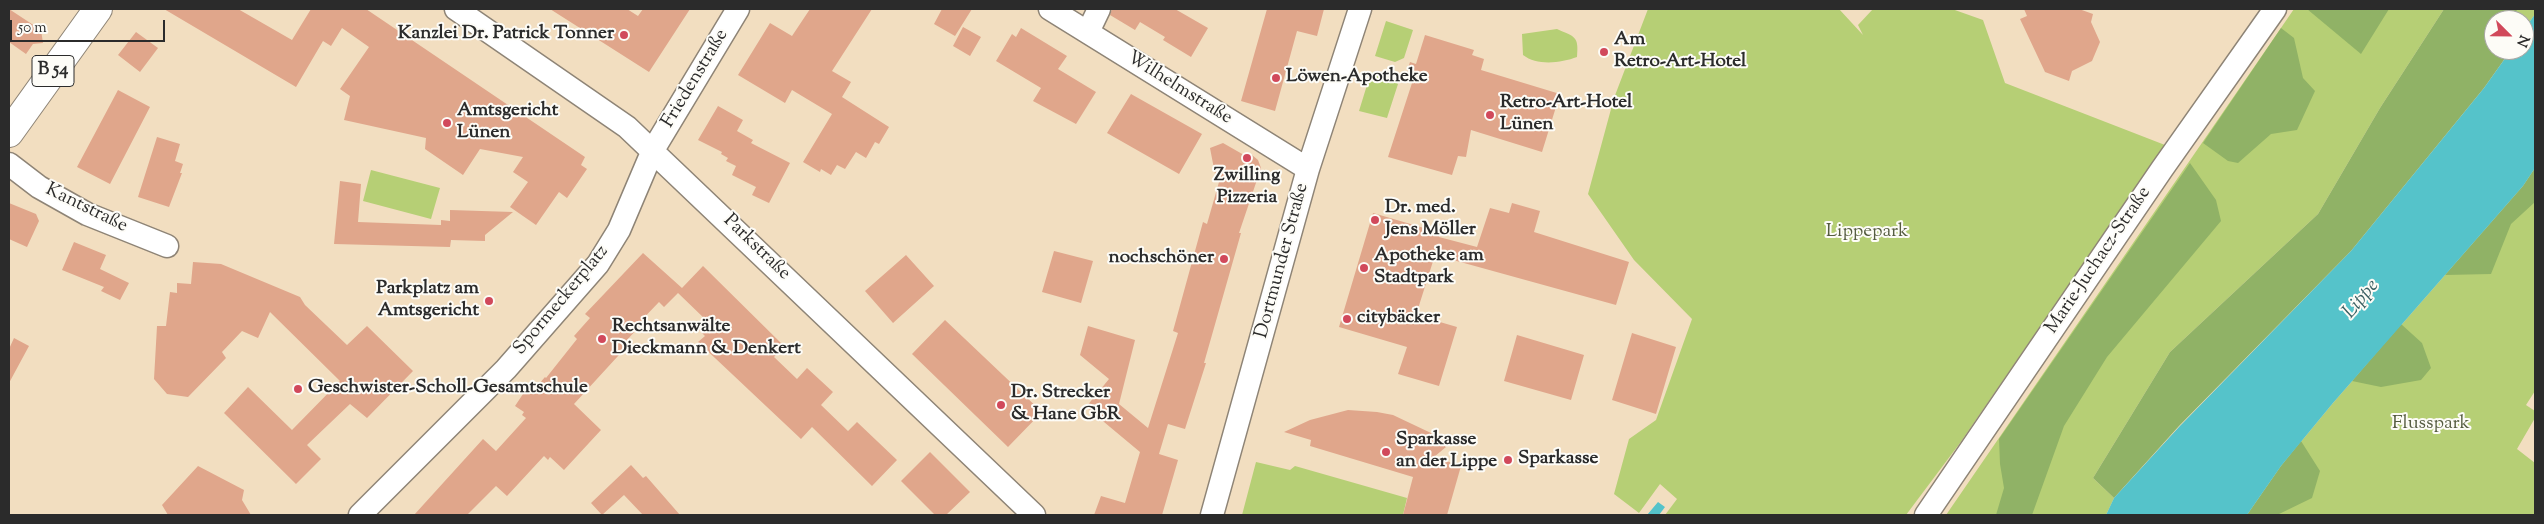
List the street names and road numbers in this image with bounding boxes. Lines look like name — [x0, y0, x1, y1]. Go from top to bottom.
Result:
street label: Friedenstraße — [658, 26, 734, 132]
street label: Wilhelmstraße — [1122, 48, 1236, 130]
road number: B 54 — [32, 56, 74, 86]
street label: Kantstraße — [41, 179, 131, 239]
street label: Dortmunder Straße — [1251, 181, 1315, 341]
street label: Marie-Juchacz-Straße — [2041, 183, 2157, 339]
street label: Parkstraße — [717, 210, 795, 286]
street label: Spormeckerplatz — [509, 241, 615, 361]

